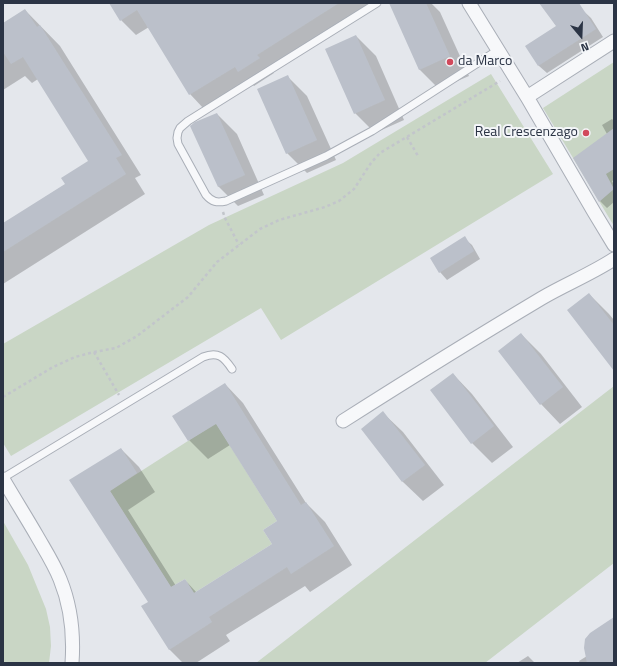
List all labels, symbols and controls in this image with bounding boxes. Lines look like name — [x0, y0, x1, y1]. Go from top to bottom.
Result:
north arrow — [561, 16, 601, 56]
text: N — [579, 39, 591, 56]
place label: da Marco — [458, 54, 512, 70]
marker: da Marco — [445, 57, 455, 67]
place label: Real Crescenzago — [475, 125, 578, 141]
marker: Real Crescenzago — [581, 128, 591, 138]

